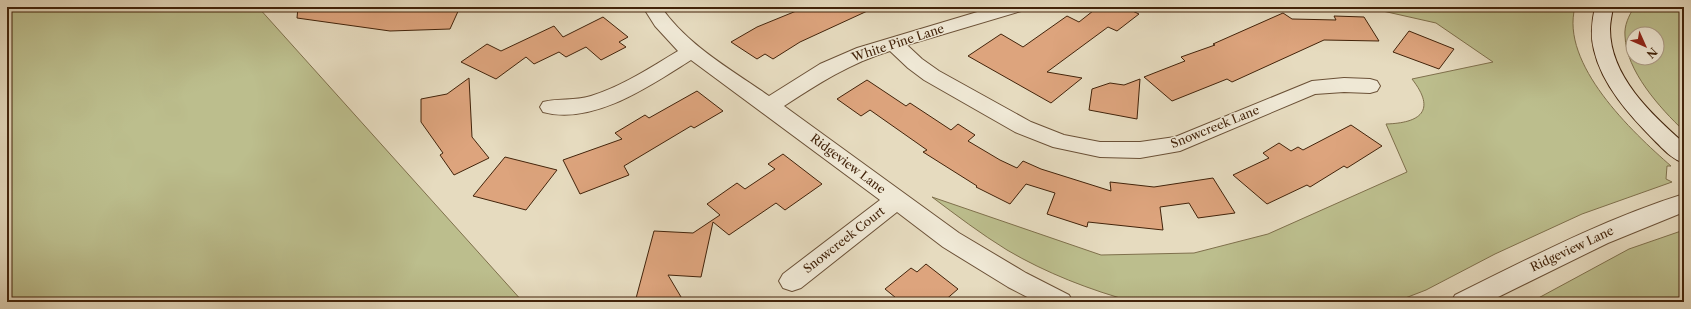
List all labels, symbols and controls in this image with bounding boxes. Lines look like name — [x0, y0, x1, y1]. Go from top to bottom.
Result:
street label: White Pine Lane — [849, 20, 946, 65]
north arrow — [1625, 26, 1665, 66]
text: N — [1643, 45, 1660, 62]
street label: Snowcreek Lane — [1168, 102, 1262, 151]
street label: Ridgeview Lane — [808, 130, 889, 197]
street label: Snowcreek Court — [800, 203, 888, 276]
street label: Ridgeview Lane — [1528, 223, 1616, 274]

